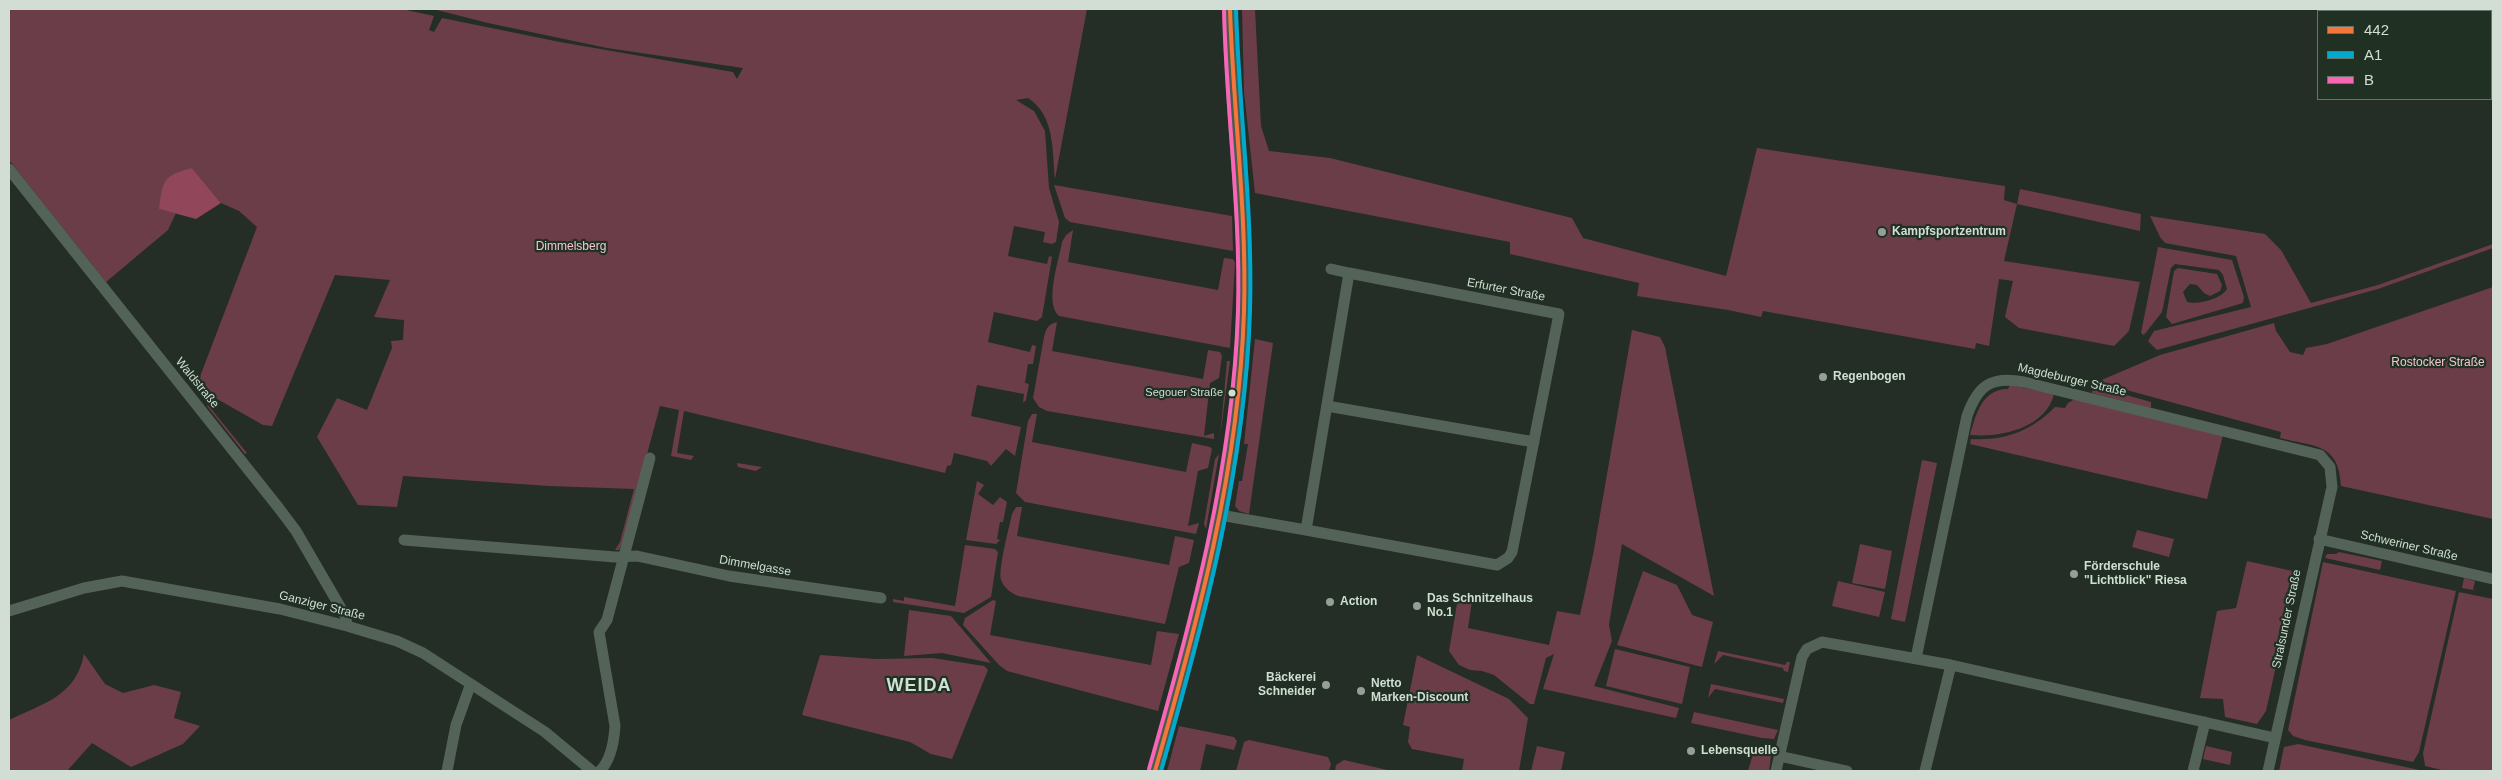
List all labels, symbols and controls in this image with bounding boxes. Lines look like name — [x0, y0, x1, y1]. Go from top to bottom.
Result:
legend — [2317, 10, 2492, 100]
text: 442 — [2364, 21, 2389, 38]
text: A1 — [2364, 46, 2382, 63]
text: B — [2364, 71, 2374, 88]
place label: Kampfsportzentrum — [1892, 225, 2006, 239]
marker: Kampfsportzentrum — [1876, 226, 1888, 238]
park label: Dimmelsberg — [536, 240, 606, 254]
street label: Erfurter Straße — [1466, 275, 1546, 305]
street label: Waldstraße — [172, 355, 222, 411]
park label: Rostocker Straße — [2391, 356, 2485, 370]
street label: Magdeburger Straße — [2016, 361, 2128, 399]
place label: Regenbogen — [1833, 370, 1906, 384]
marker: Regenbogen — [1817, 371, 1829, 383]
place label: Segouer Straße — [1145, 386, 1223, 400]
marker: Segouer Straße — [1227, 388, 1237, 398]
street label: Schweriner Straße — [2359, 528, 2459, 564]
street label: Dimmelgasse — [718, 553, 792, 579]
place label: Förderschule "Lichtblick" Riesa — [2084, 560, 2187, 588]
marker: Förderschule "Lichtblick" Riesa — [2068, 568, 2080, 580]
street label: Stralsunder Straße — [2269, 568, 2305, 670]
street label: Ganziger Straße — [278, 588, 366, 624]
place label: Das Schnitzelhaus No.1 — [1427, 592, 1533, 620]
place label: Action — [1340, 595, 1377, 609]
marker: Action — [1324, 596, 1336, 608]
marker: Das Schnitzelhaus No.1 — [1411, 600, 1423, 612]
place label: Bäckerei Schneider — [1258, 671, 1316, 699]
district label: WEIDA — [886, 675, 952, 697]
place label: Netto Marken-Discount — [1371, 677, 1468, 705]
marker: Bäckerei Schneider — [1320, 679, 1332, 691]
marker: Netto Marken-Discount — [1355, 685, 1367, 697]
place label: Lebensquelle — [1701, 744, 1778, 758]
marker: Lebensquelle — [1685, 745, 1697, 757]

